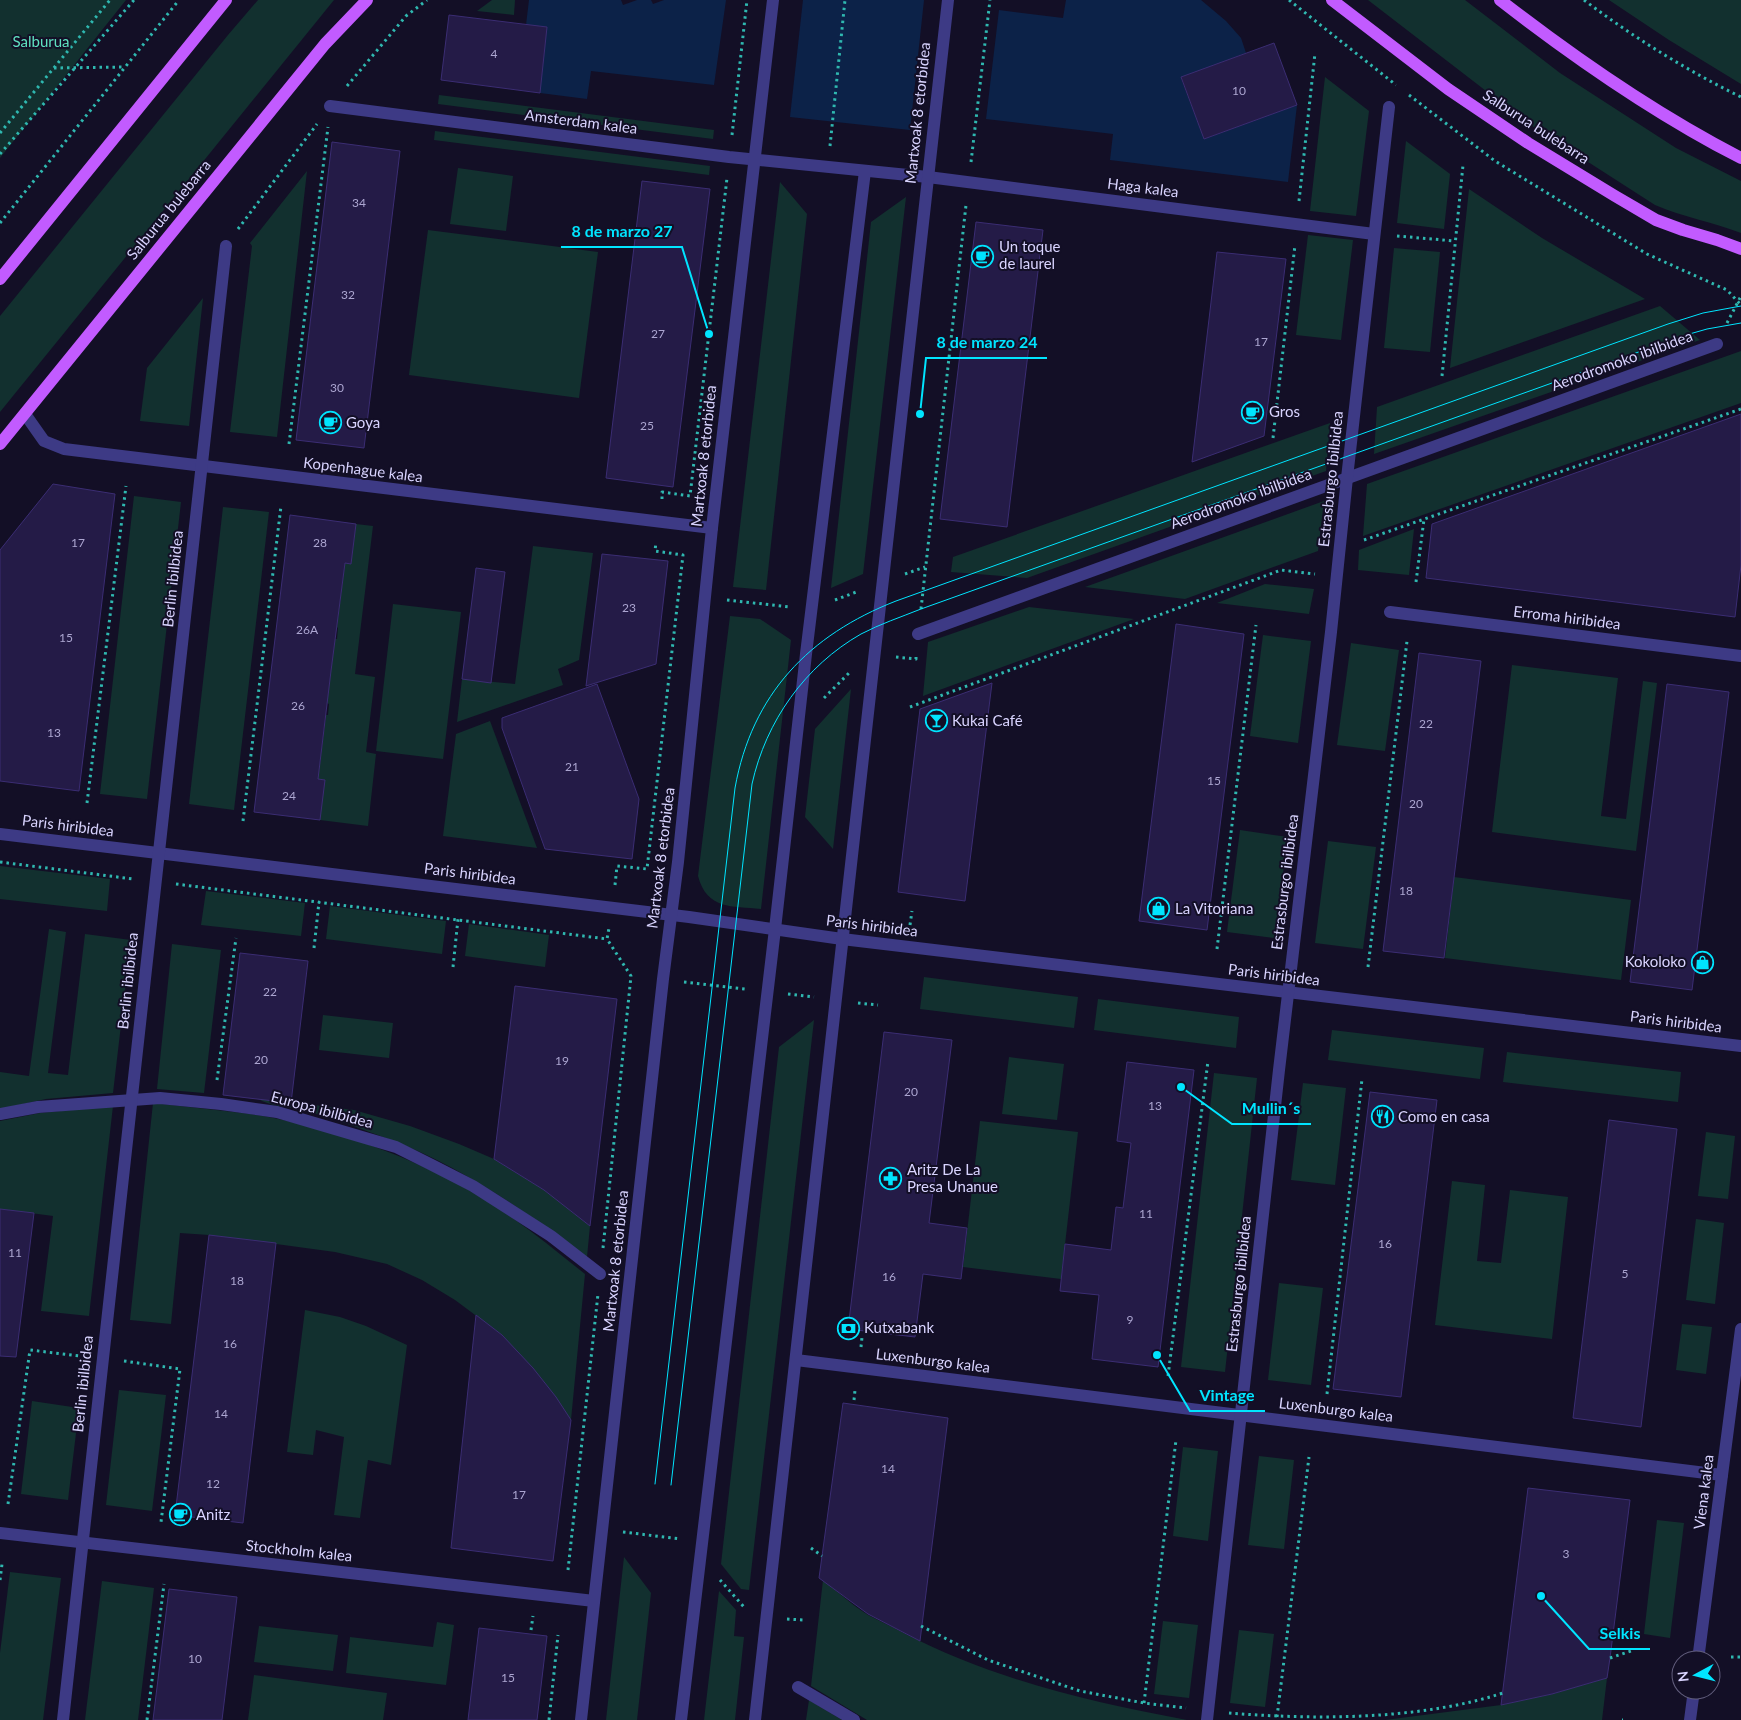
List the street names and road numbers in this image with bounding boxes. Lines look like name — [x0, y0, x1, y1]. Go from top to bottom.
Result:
street label: Martxoak 8 etorbidea — [901, 41, 933, 184]
street label: Salburua bulebarra — [1480, 85, 1593, 167]
street label: Amsterdam kalea — [524, 105, 639, 137]
street label: Salburua bulebarra — [122, 156, 214, 263]
street label: Haga kalea — [1106, 174, 1180, 200]
street label: Aerodromoko ibilbidea — [1549, 326, 1695, 394]
street label: Martxoak 8 etorbidea — [687, 384, 719, 527]
street label: Estrasburgo ibilbidea — [1314, 410, 1346, 548]
street label: Kopenhague kalea — [302, 453, 424, 485]
street label: Aerodromoko ibilbidea — [1168, 464, 1314, 532]
street label: Berlin ibilbidea — [158, 530, 186, 628]
street label: Erroma hiribidea — [1512, 601, 1622, 633]
street label: Martxoak 8 etorbidea — [642, 786, 678, 929]
street label: Paris hiribidea — [21, 810, 115, 840]
street label: Estrasburgo ibilbidea — [1267, 813, 1301, 951]
street label: Paris hiribidea — [423, 858, 517, 888]
street label: Paris hiribidea — [825, 910, 919, 940]
street label: Berlin ibilbidea — [113, 932, 141, 1030]
street label: Paris hiribidea — [1227, 959, 1321, 989]
street label: Paris hiribidea — [1629, 1006, 1723, 1036]
street label: Europa ibilbidea — [269, 1087, 375, 1131]
street label: Martxoak 8 etorbidea — [599, 1189, 631, 1332]
street label: Estrasburgo ibilbidea — [1222, 1215, 1254, 1353]
street label: Berlin ibilbidea — [68, 1335, 96, 1433]
street label: Luxenburgo kalea — [875, 1344, 991, 1376]
street label: Luxenburgo kalea — [1278, 1393, 1394, 1425]
street label: Viena kalea — [1689, 1453, 1717, 1530]
street label: Stockholm kalea — [245, 1535, 353, 1565]

